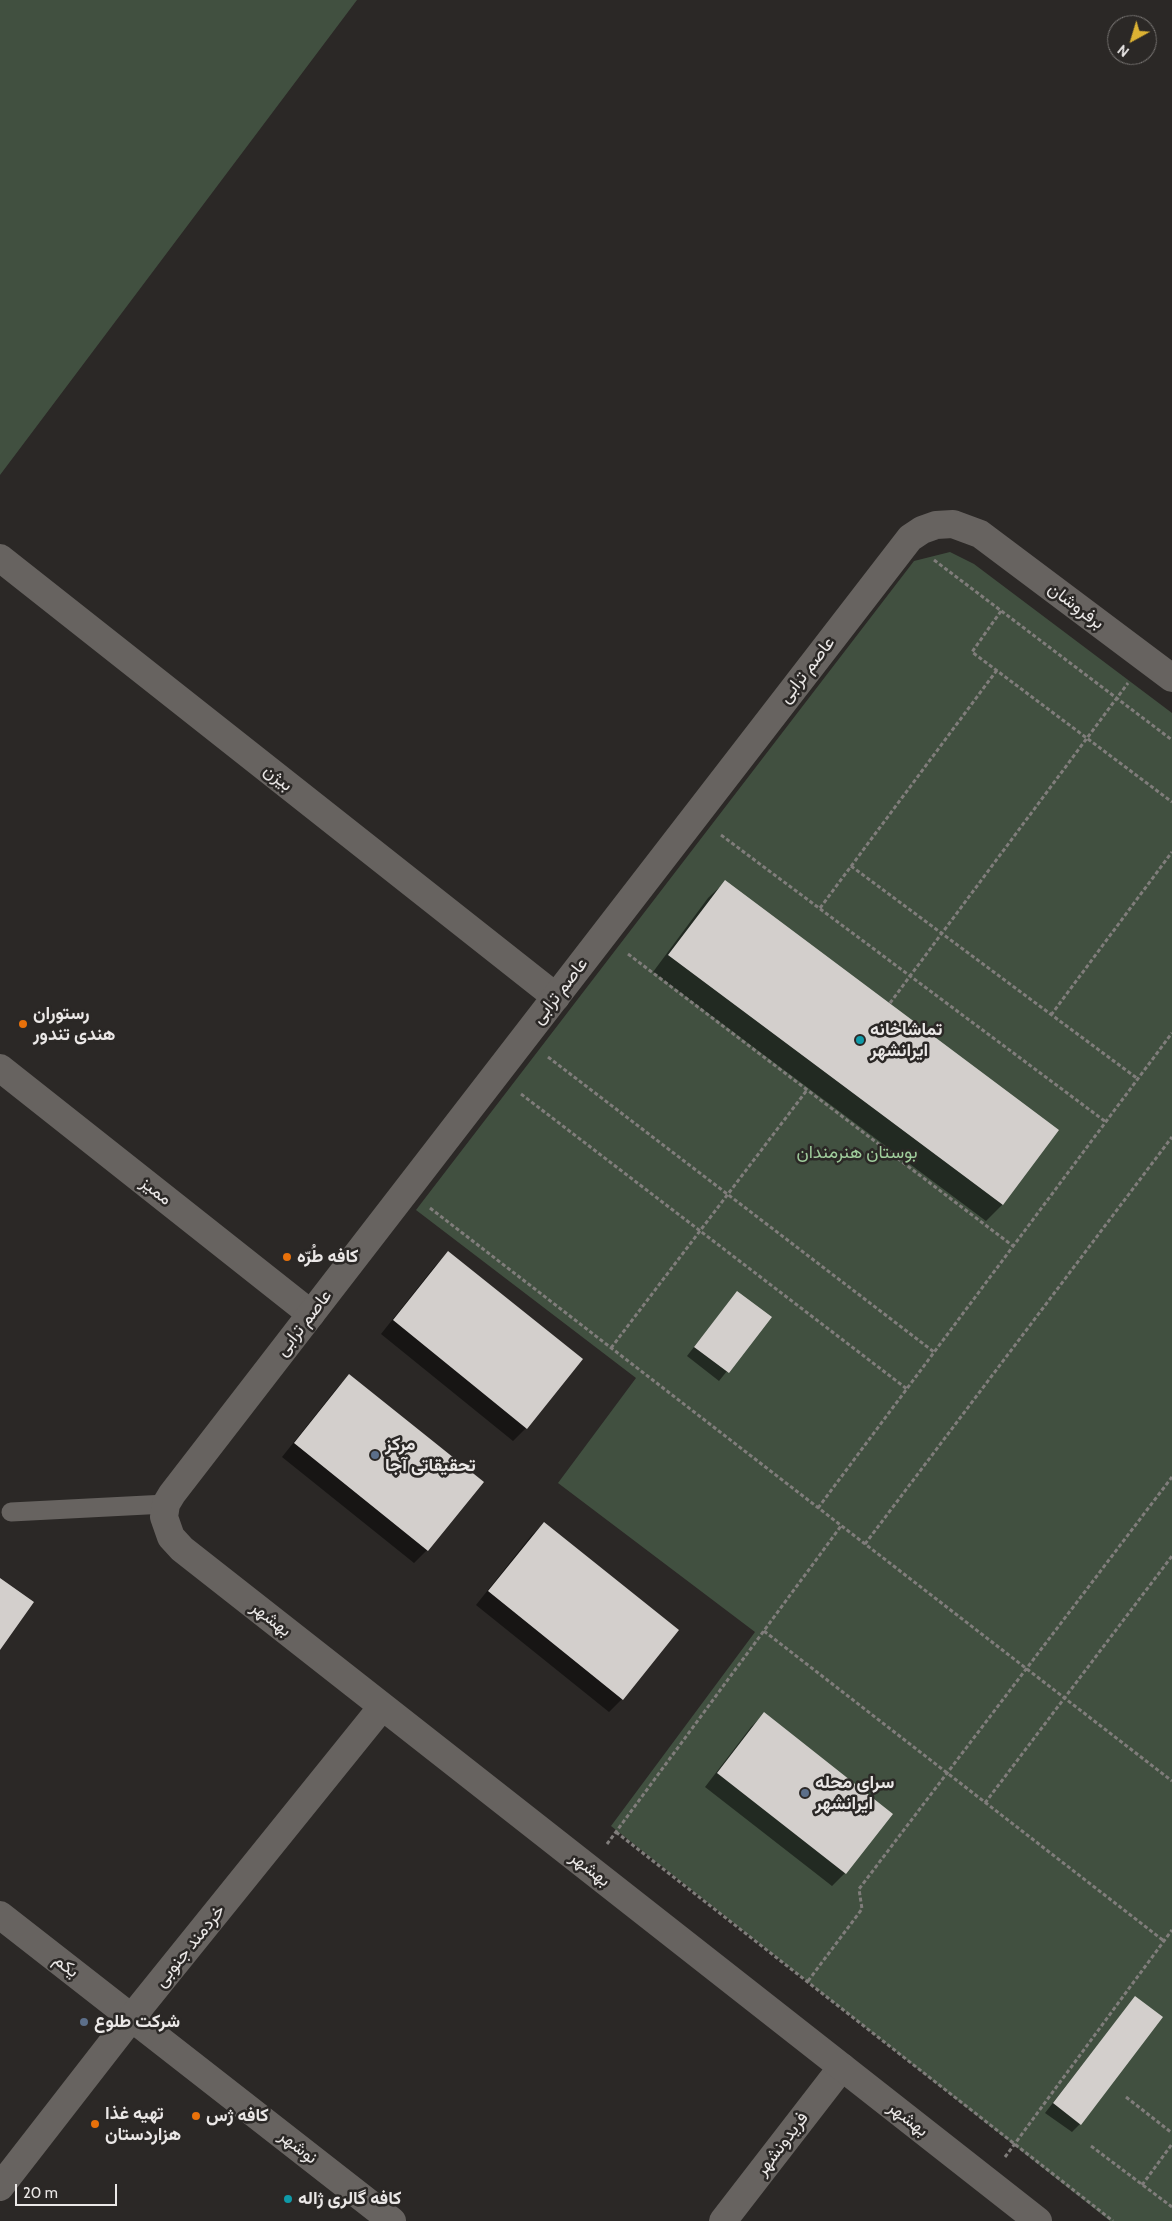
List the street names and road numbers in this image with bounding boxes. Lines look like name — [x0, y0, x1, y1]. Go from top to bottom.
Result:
street label: برفروشان — [1044, 578, 1108, 634]
street label: عاصم ترابی — [774, 632, 840, 708]
street label: بیژن — [259, 760, 297, 796]
street label: عاصم ترابی — [527, 953, 593, 1029]
street label: ممیز — [136, 1172, 176, 1210]
street label: عاصم ترابی — [271, 1285, 337, 1361]
street label: بهشهر — [246, 1597, 296, 1641]
street label: بهشهر — [565, 1847, 615, 1891]
street label: خردمند جنوبی — [150, 1900, 230, 1992]
street label: یکم — [49, 1949, 83, 1983]
street label: بهشهر — [883, 2097, 933, 2141]
street label: فریدونشهر — [751, 2108, 813, 2180]
street label: نوشهر — [274, 2125, 322, 2169]

